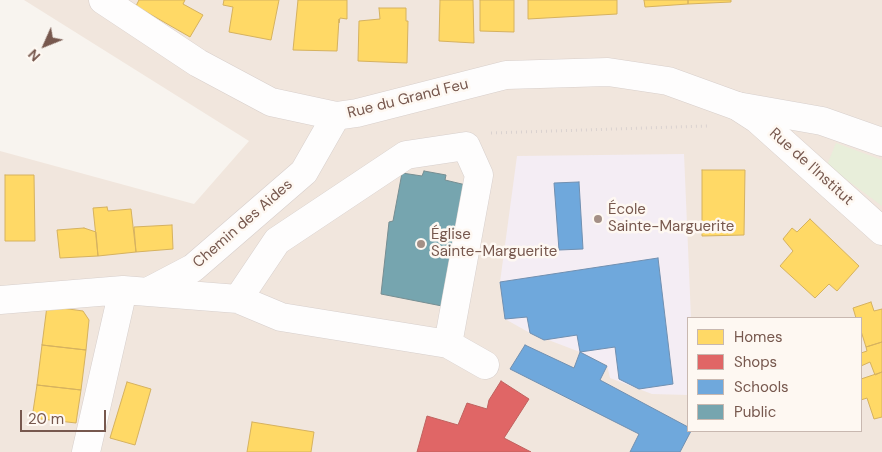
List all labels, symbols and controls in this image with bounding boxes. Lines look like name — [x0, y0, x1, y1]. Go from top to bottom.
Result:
north arrow — [20, 20, 70, 70]
text: N — [24, 45, 44, 65]
street label: Rue du Grand Feu — [346, 75, 470, 123]
street label: Rue de l'Institut — [765, 125, 857, 209]
street label: Chemin des Aides — [190, 176, 296, 272]
place label: École Sainte-Marguerite — [608, 201, 734, 236]
marker: École Sainte-Marguerite — [592, 213, 604, 225]
place label: Église Sainte-Marguerite — [431, 226, 557, 261]
marker: Église Sainte-Marguerite — [415, 238, 427, 250]
legend — [687, 317, 862, 432]
text: Homes — [734, 327, 783, 347]
text: Shops — [734, 352, 777, 372]
text: Schools — [734, 377, 789, 397]
scale bar — [22, 400, 109, 432]
text: Public — [734, 402, 776, 422]
text: 20 m — [28, 409, 64, 429]

